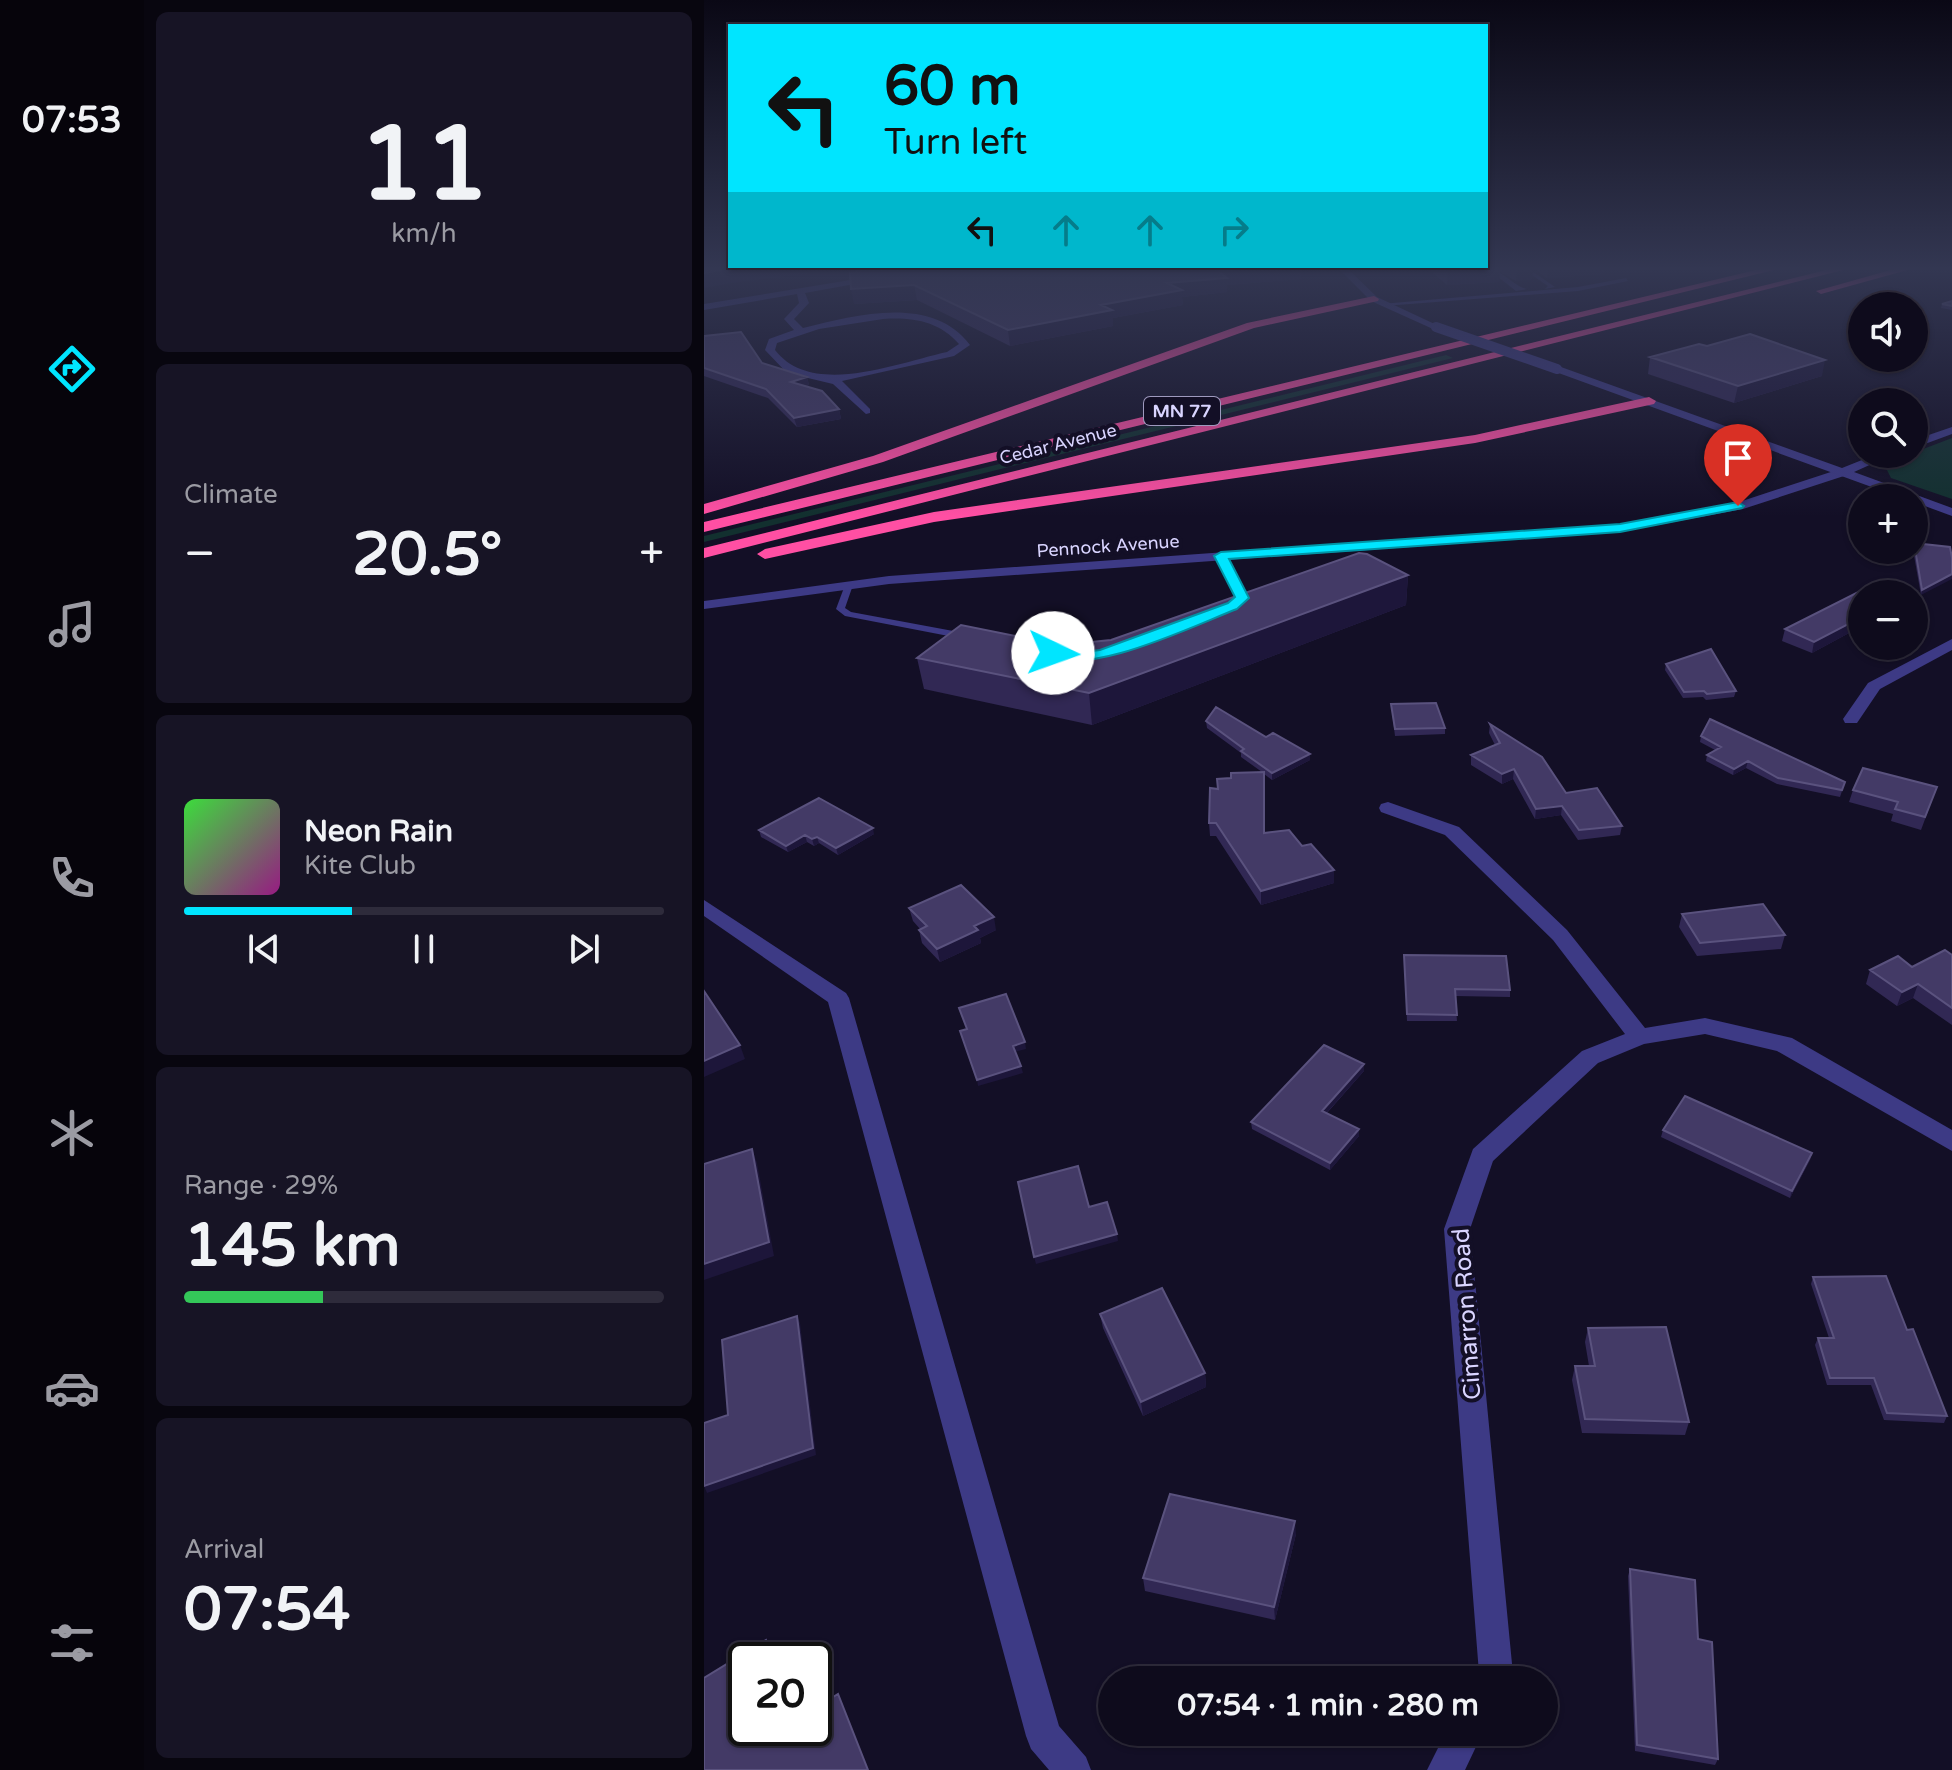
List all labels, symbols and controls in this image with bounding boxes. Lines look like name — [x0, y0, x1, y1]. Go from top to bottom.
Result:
text: 60 m — [884, 53, 1020, 120]
icon: left — [752, 56, 856, 160]
text: 07:53 — [22, 99, 122, 142]
text: 11 — [359, 103, 489, 228]
text: Turn left — [884, 121, 1027, 164]
icon: left — [960, 208, 1004, 252]
icon: ahead — [1044, 208, 1088, 252]
icon: ahead — [1128, 208, 1172, 252]
icon: right — [1212, 208, 1256, 252]
text: km/h — [391, 218, 457, 249]
map controls — [1848, 292, 1928, 660]
button: sound — [1848, 292, 1928, 372]
icon: directions — [44, 341, 100, 397]
button: search — [1848, 388, 1928, 468]
road number: MN 77 — [1144, 397, 1220, 425]
street label: Cedar Avenue — [997, 419, 1119, 469]
pin — [1704, 424, 1772, 506]
icon: arrive — [1716, 436, 1760, 480]
text: Climate — [184, 479, 278, 510]
button: + — [1848, 484, 1928, 564]
text: 20.5° — [352, 519, 502, 591]
text: − — [184, 528, 215, 581]
text: + — [639, 528, 664, 581]
street label: Pennock Avenue — [1036, 530, 1180, 562]
button: − — [1848, 580, 1928, 660]
icon: music — [44, 596, 100, 652]
position arrow — [1011, 611, 1095, 695]
text: Neon Rain — [304, 813, 453, 850]
icon: phone — [44, 850, 100, 906]
text: Kite Club — [304, 850, 416, 881]
icon: previous — [242, 927, 286, 971]
icon: pause — [402, 927, 446, 971]
icon: next — [562, 927, 606, 971]
icon: climate — [44, 1105, 100, 1161]
text: Range · 29% — [184, 1170, 338, 1201]
text: 145 km — [184, 1210, 400, 1282]
street label: Cimarron Road — [1447, 1227, 1487, 1401]
icon: car — [44, 1360, 100, 1416]
text: Arrival — [184, 1534, 264, 1565]
text: 07:54 — [184, 1574, 350, 1646]
icon: filters — [44, 1615, 100, 1671]
speed limit sign: 20 — [728, 1642, 832, 1746]
text: 07:54 · 1 min · 280 m — [1177, 1687, 1479, 1724]

